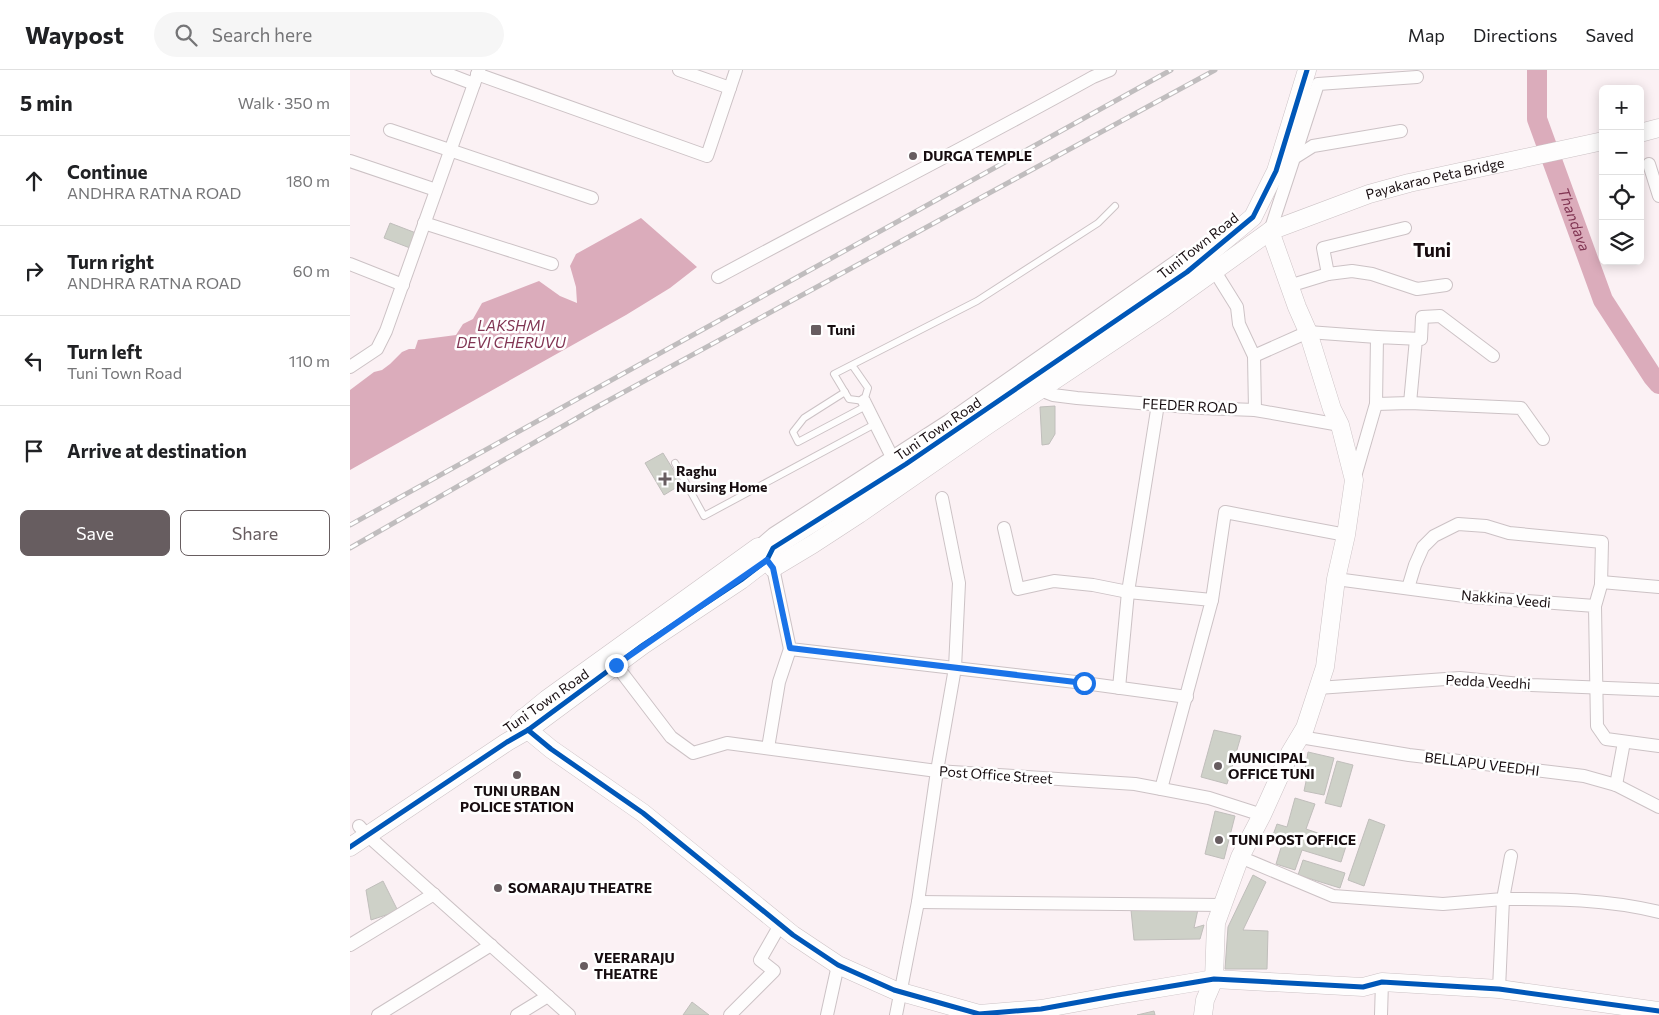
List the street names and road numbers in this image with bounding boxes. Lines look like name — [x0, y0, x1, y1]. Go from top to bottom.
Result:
street label: Payakarao Peta Bridge — [1363, 154, 1506, 203]
street label: TuniTown Road — [1154, 209, 1241, 282]
street label: Tuni Town Road — [891, 393, 984, 464]
street label: FEEDER ROAD — [1142, 395, 1238, 416]
street label: Nakkina Veedi — [1461, 586, 1551, 611]
street label: Tuni Town Road — [500, 665, 592, 736]
street label: Pedda Veedhi — [1445, 671, 1531, 692]
street label: BELLAPU VEEDHI — [1424, 748, 1541, 779]
street label: Post Office Street — [939, 762, 1054, 787]

